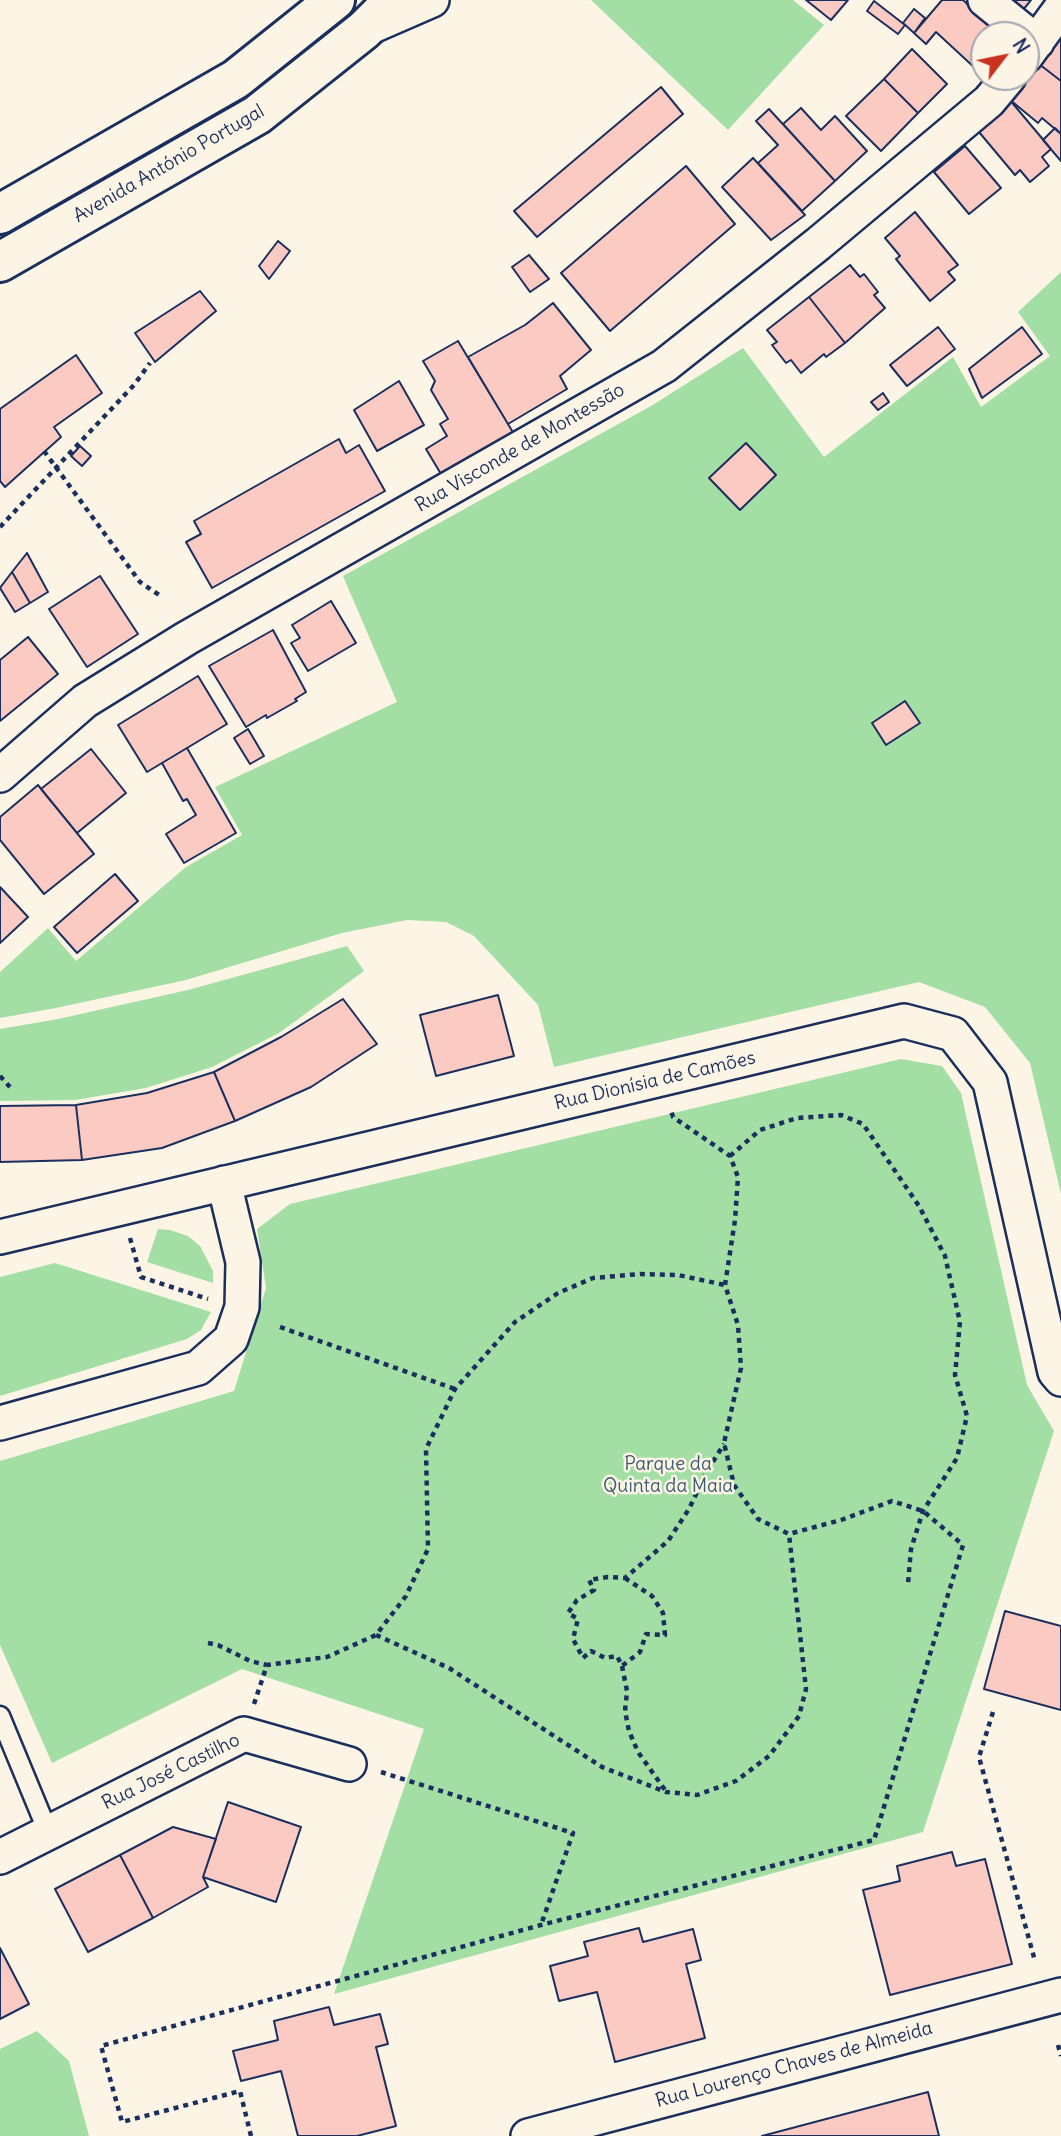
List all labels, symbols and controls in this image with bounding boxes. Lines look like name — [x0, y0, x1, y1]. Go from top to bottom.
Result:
north arrow — [970, 21, 1040, 91]
text: N — [1007, 34, 1035, 58]
street label: Avenida António Portugal — [70, 100, 268, 228]
street label: Rua Visconde de Montessão — [411, 379, 629, 517]
street label: Rua Dionísia de Camões — [552, 1047, 758, 1115]
park label: Parque da Quinta da Maia — [603, 1454, 733, 1498]
street label: Rua José Castilho — [98, 1729, 244, 1815]
street label: Rua Lourenço Chaves de Almeida — [653, 2017, 935, 2113]

